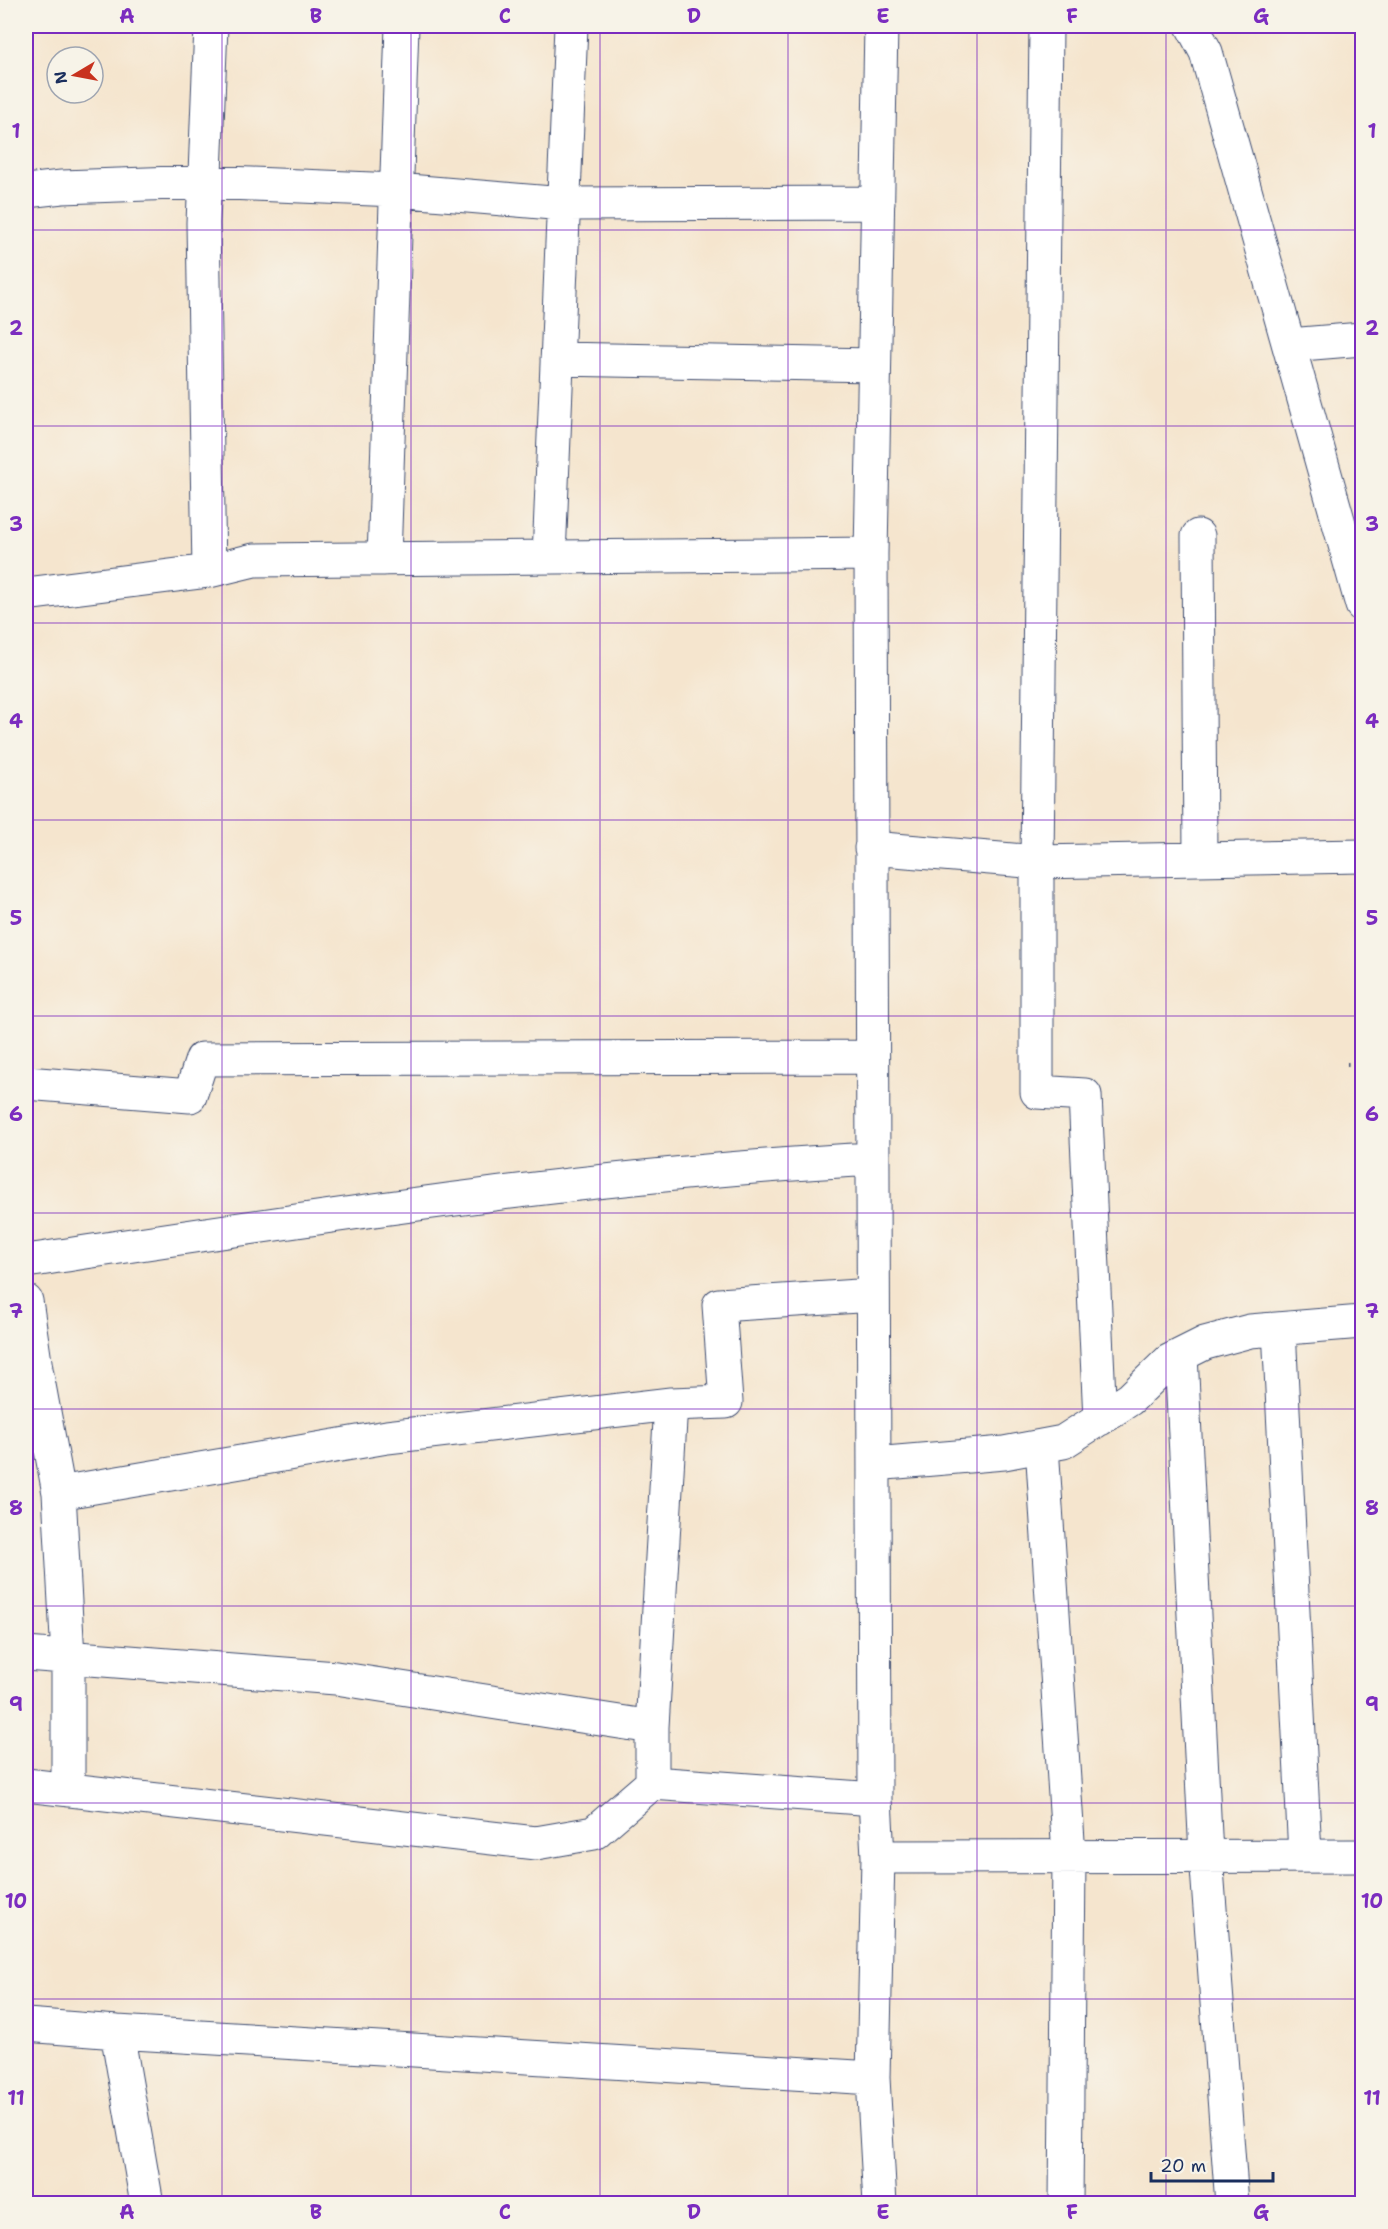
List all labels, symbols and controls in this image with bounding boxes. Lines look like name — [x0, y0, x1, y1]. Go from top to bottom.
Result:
text: A — [119, 3, 135, 29]
text: B — [310, 3, 322, 29]
text: C — [499, 3, 511, 29]
text: D — [687, 3, 701, 29]
text: E — [876, 3, 890, 29]
text: F — [1066, 3, 1078, 29]
text: G — [1253, 3, 1269, 29]
north arrow — [45, 45, 105, 105]
text: N — [49, 69, 72, 86]
text: 1 — [11, 118, 21, 144]
text: 1 — [1367, 118, 1377, 144]
text: 2 — [9, 315, 23, 341]
text: 2 — [1365, 315, 1379, 341]
text: 3 — [9, 511, 23, 537]
text: 3 — [1365, 511, 1379, 537]
text: 4 — [9, 708, 23, 734]
text: 4 — [1365, 708, 1379, 734]
text: 5 — [10, 905, 22, 931]
text: 5 — [1366, 905, 1378, 931]
text: 6 — [9, 1101, 23, 1127]
text: 6 — [1365, 1101, 1379, 1127]
text: 7 — [9, 1298, 23, 1324]
text: 7 — [1365, 1298, 1379, 1324]
text: 8 — [9, 1495, 23, 1521]
text: 8 — [1365, 1495, 1379, 1521]
text: 9 — [9, 1691, 23, 1717]
text: 9 — [1365, 1691, 1379, 1717]
text: 10 — [5, 1888, 27, 1914]
text: 10 — [1361, 1888, 1383, 1914]
text: 11 — [7, 2085, 25, 2111]
text: 11 — [1363, 2085, 1381, 2111]
scale bar — [1151, 2145, 1272, 2183]
text: 20 m — [1160, 2154, 1206, 2178]
text: A — [119, 2199, 135, 2225]
text: B — [310, 2199, 322, 2225]
text: C — [499, 2199, 511, 2225]
text: D — [687, 2199, 701, 2225]
text: E — [876, 2199, 890, 2225]
text: F — [1066, 2199, 1078, 2225]
text: G — [1253, 2199, 1269, 2225]

